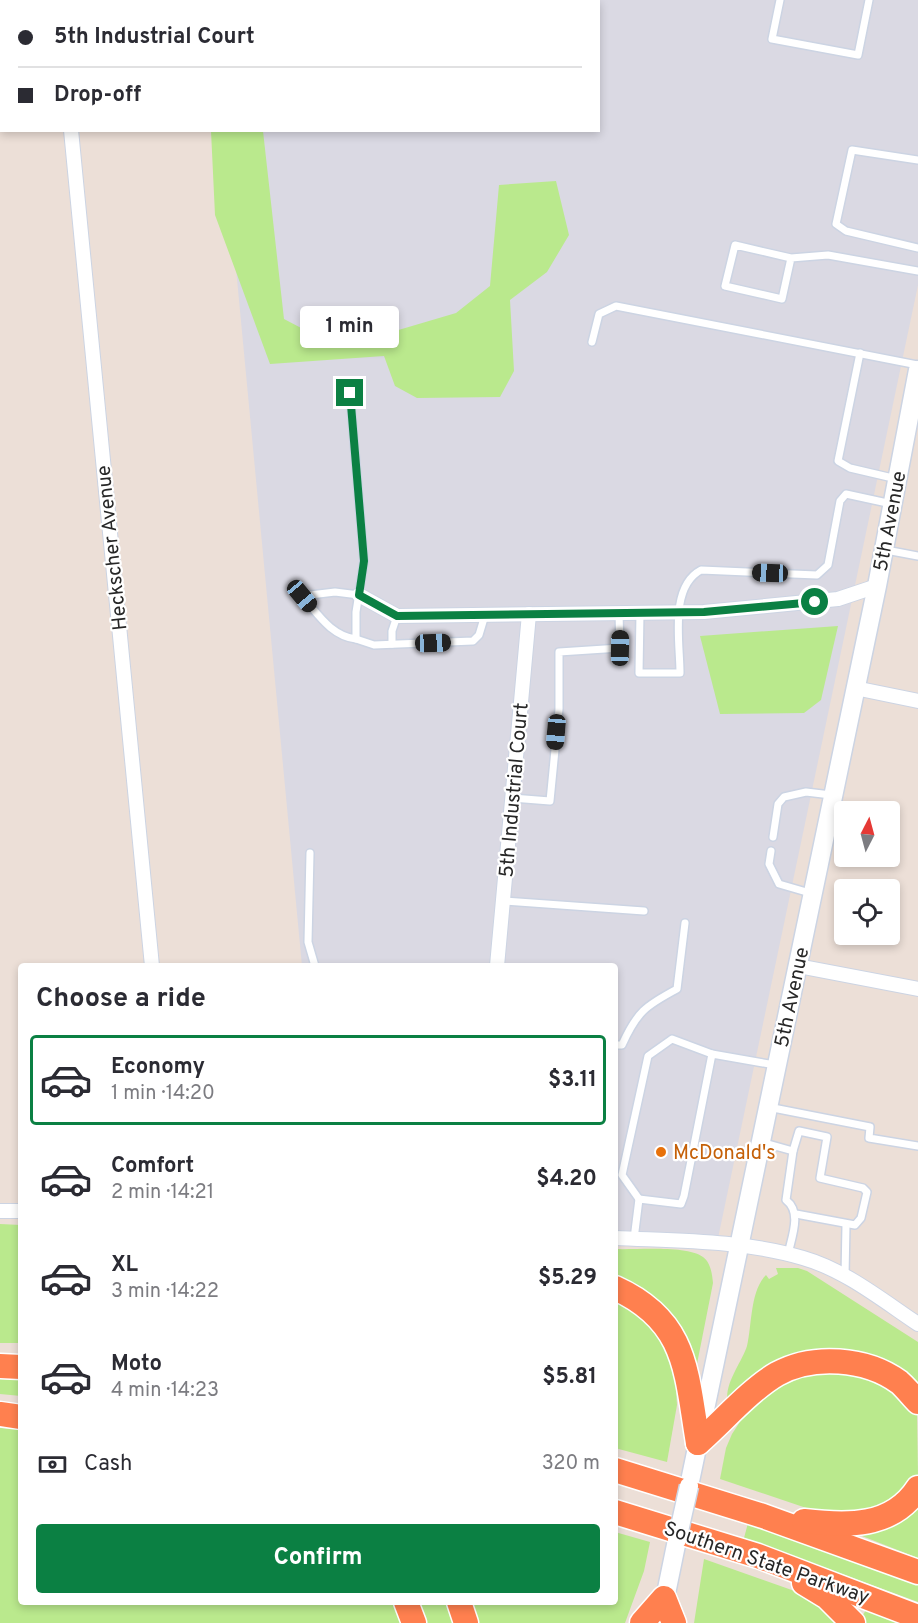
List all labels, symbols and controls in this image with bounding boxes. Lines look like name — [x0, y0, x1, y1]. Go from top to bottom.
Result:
text: 5th Industrial Court — [54, 24, 255, 51]
text: Drop-off — [54, 82, 141, 109]
callout: 1 min — [300, 306, 400, 348]
text: 1 min — [325, 314, 374, 340]
route end — [336, 379, 363, 406]
street label: Heckscher Avenue — [91, 464, 135, 632]
street label: 5th Avenue — [869, 469, 913, 574]
car — [752, 563, 788, 583]
car — [284, 576, 320, 616]
route start — [801, 588, 828, 615]
car — [611, 630, 629, 666]
car — [415, 633, 451, 653]
street label: 5th Industrial Court — [494, 702, 536, 879]
car — [545, 713, 567, 751]
north arrow — [834, 801, 900, 867]
map controls — [834, 801, 900, 945]
button: locate — [834, 879, 900, 945]
street label: 5th Avenue — [770, 945, 816, 1050]
text: Choose a ride — [36, 982, 206, 1016]
icon: car — [39, 1053, 93, 1107]
text: Economy — [111, 1054, 205, 1081]
text: $3.11 — [548, 1067, 597, 1094]
text: 1 min · 14:20 — [111, 1081, 215, 1107]
place label: McDonald's — [673, 1141, 776, 1167]
marker: McDonald's — [654, 1145, 668, 1159]
icon: car — [39, 1152, 93, 1206]
text: Comfort — [111, 1153, 194, 1180]
text: $4.20 — [536, 1166, 597, 1193]
text: 2 min · 14:21 — [111, 1180, 214, 1206]
icon: car — [39, 1251, 93, 1305]
text: XL — [111, 1252, 138, 1279]
text: $5.29 — [538, 1265, 597, 1292]
text: 3 min · 14:22 — [111, 1279, 219, 1305]
icon: car — [39, 1350, 93, 1404]
text: Moto — [111, 1351, 162, 1378]
text: $5.81 — [542, 1364, 597, 1391]
text: 4 min · 14:23 — [111, 1378, 219, 1404]
icon: cash — [36, 1448, 69, 1481]
text: Cash — [84, 1451, 133, 1478]
text: 320 m — [542, 1451, 600, 1477]
street label: Southern State Parkway — [660, 1516, 873, 1611]
button: Confirm — [36, 1524, 600, 1593]

